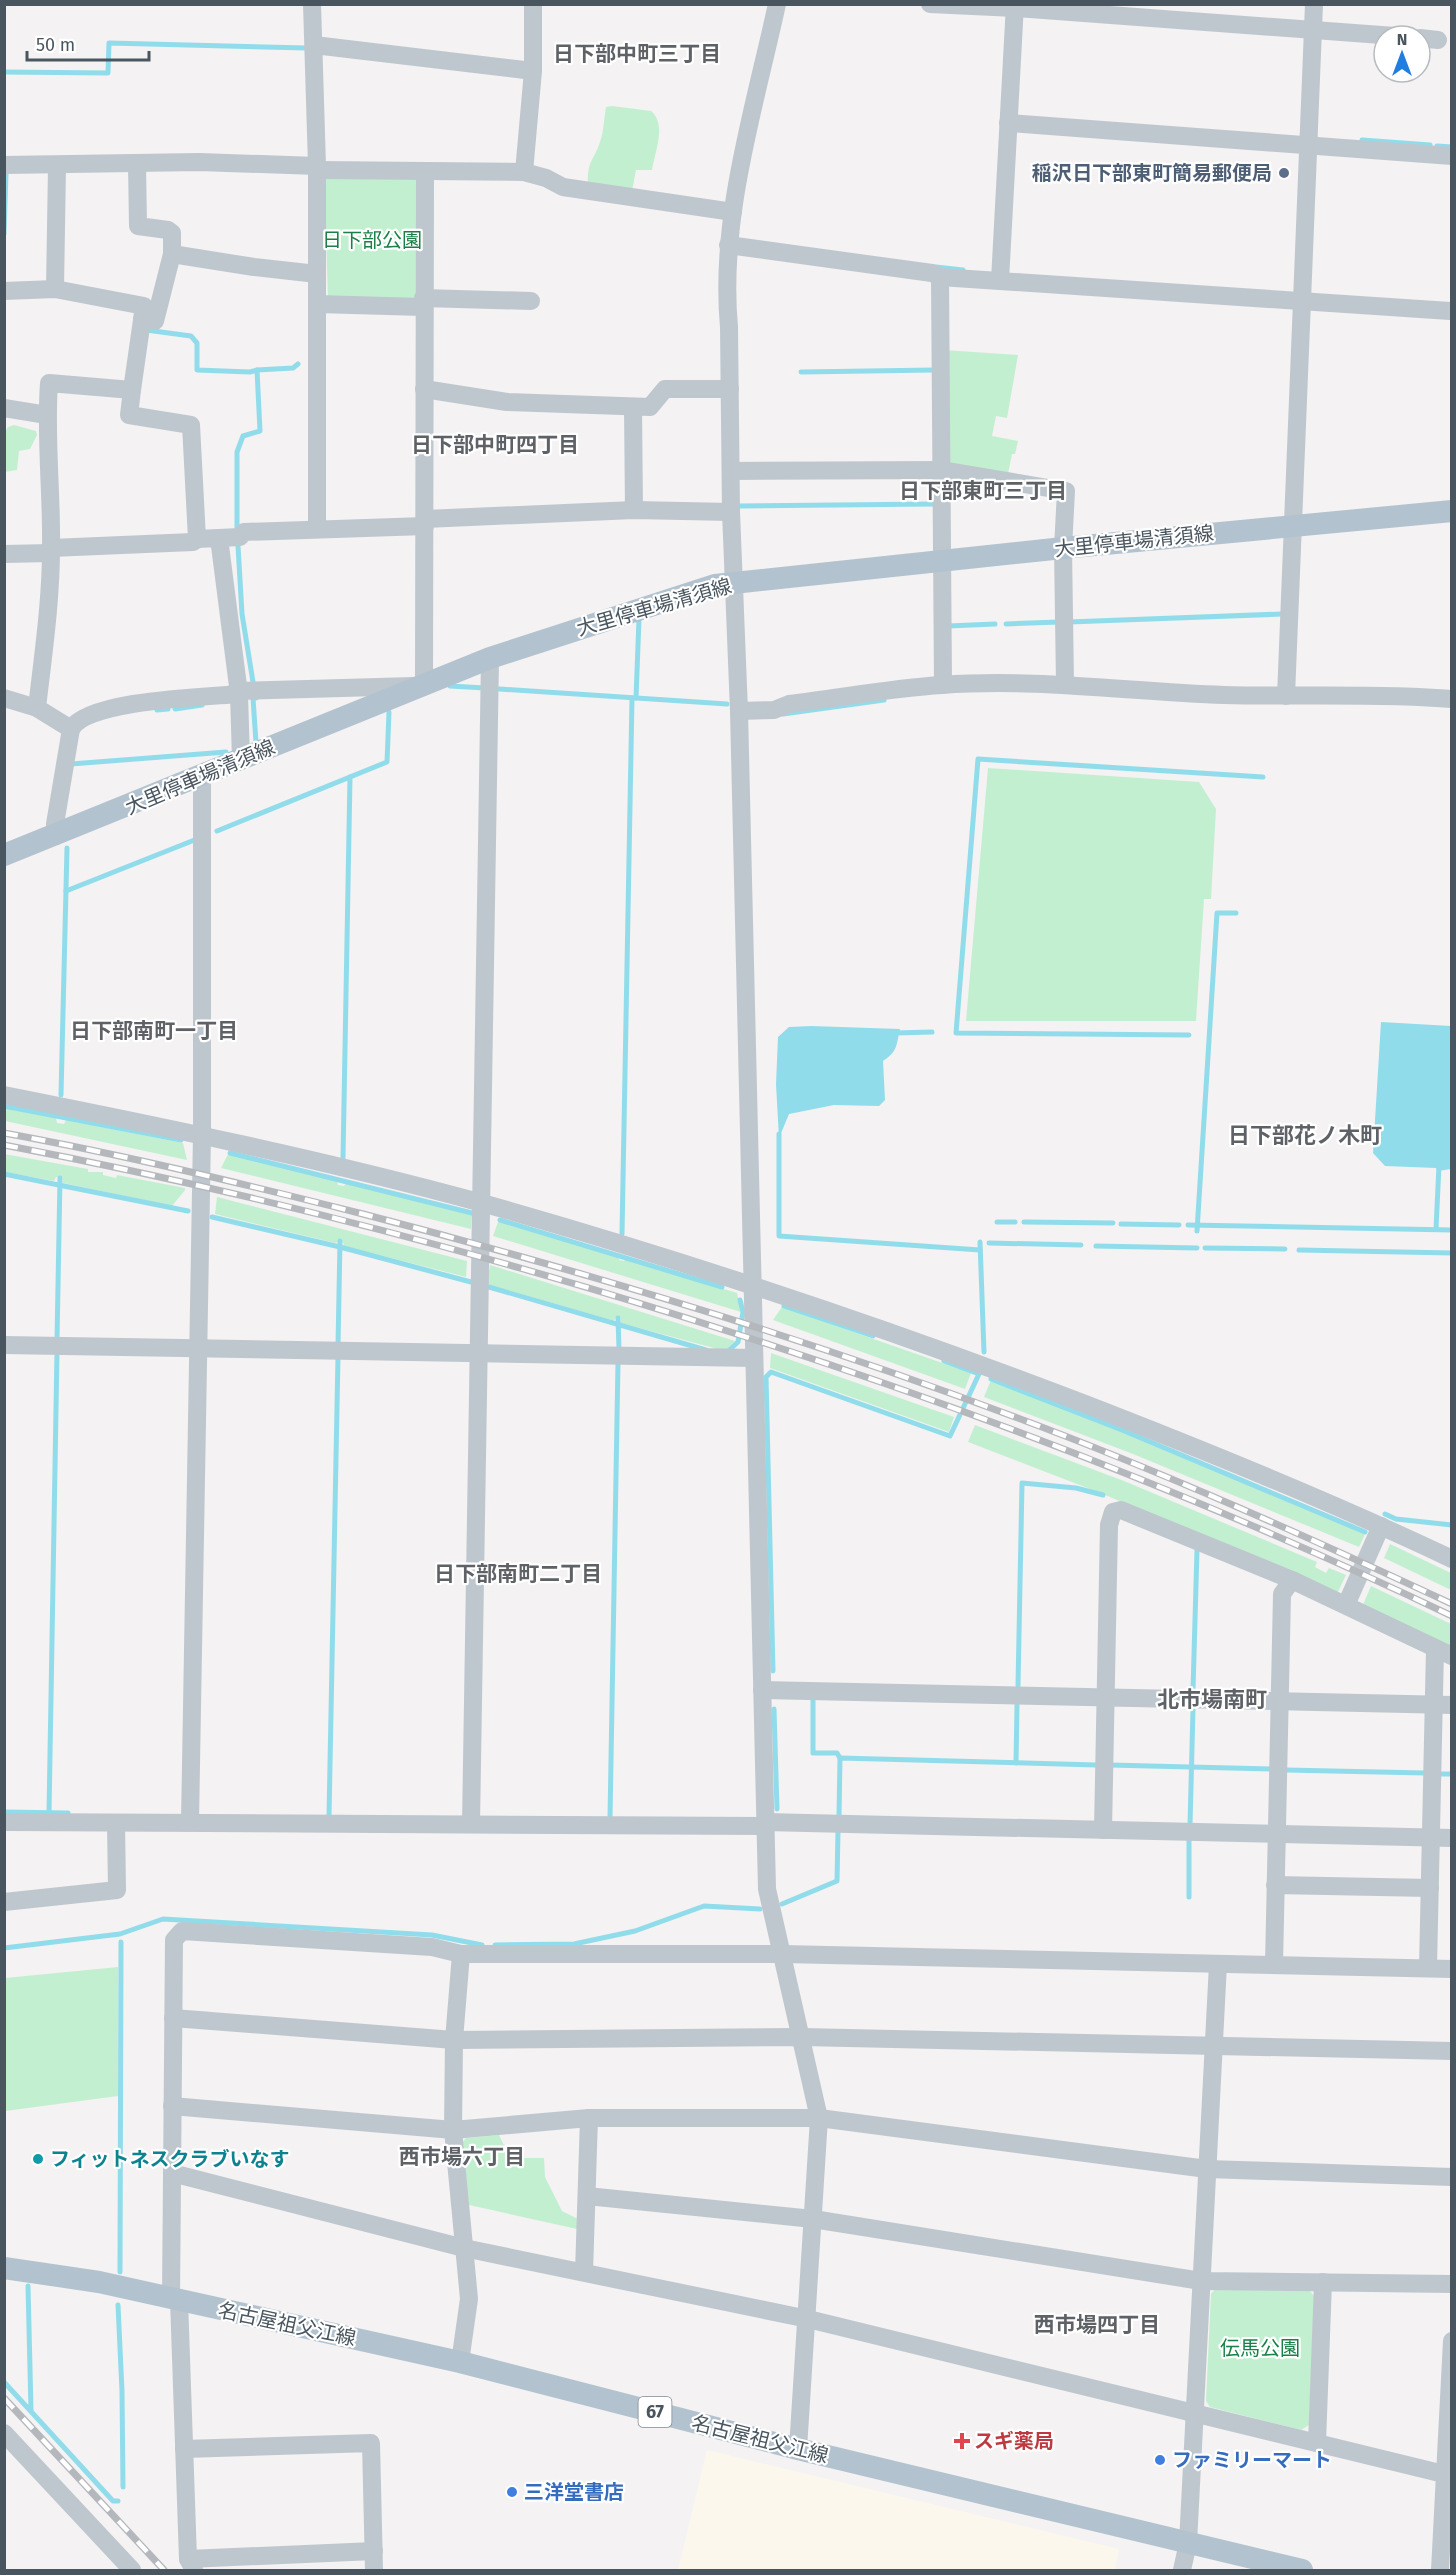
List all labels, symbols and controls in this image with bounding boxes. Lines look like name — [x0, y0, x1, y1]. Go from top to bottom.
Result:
scale bar — [27, 24, 148, 62]
north arrow — [1372, 24, 1432, 84]
text: N — [1397, 30, 1407, 49]
text: 50 m — [36, 34, 75, 56]
district label: 日下部中町三丁目 — [553, 41, 721, 67]
place label: 稲沢日下部東町簡易郵便局 — [1032, 161, 1272, 185]
marker: 稲沢日下部東町簡易郵便局 — [1277, 166, 1291, 180]
park label: 日下部公園 — [322, 228, 422, 252]
district label: 日下部中町四丁目 — [411, 432, 579, 458]
district label: 日下部東町三丁目 — [899, 478, 1067, 504]
street label: 大里停車場清須線 — [1053, 521, 1215, 561]
street label: 大里停車場清須線 — [574, 573, 734, 641]
street label: 大里停車場清須線 — [122, 735, 278, 819]
district label: 日下部南町一丁目 — [70, 1018, 238, 1044]
district label: 日下部花ノ木町 — [1228, 1122, 1382, 1149]
district label: 日下部南町二丁目 — [434, 1561, 602, 1587]
district label: 北市場南町 — [1157, 1686, 1267, 1713]
district label: 西市場六丁目 — [399, 2144, 525, 2170]
place label: フィットネスクラブいなす — [50, 2147, 290, 2171]
marker: フィットネスクラブいなす — [31, 2152, 45, 2166]
street label: 名古屋祖父江線 — [216, 2298, 358, 2350]
district label: 西市場四丁目 — [1034, 2312, 1160, 2338]
park label: 伝馬公園 — [1220, 2336, 1300, 2360]
road number: 67 — [638, 2397, 672, 2427]
street label: 名古屋祖父江線 — [689, 2410, 831, 2468]
place label: スギ薬局 — [974, 2429, 1054, 2453]
marker: スギ薬局 — [955, 2434, 969, 2448]
place label: ファミリーマート — [1172, 2448, 1332, 2472]
marker: ファミリーマート — [1153, 2453, 1167, 2467]
place label: 三洋堂書店 — [524, 2480, 624, 2504]
marker: 三洋堂書店 — [505, 2485, 519, 2499]

